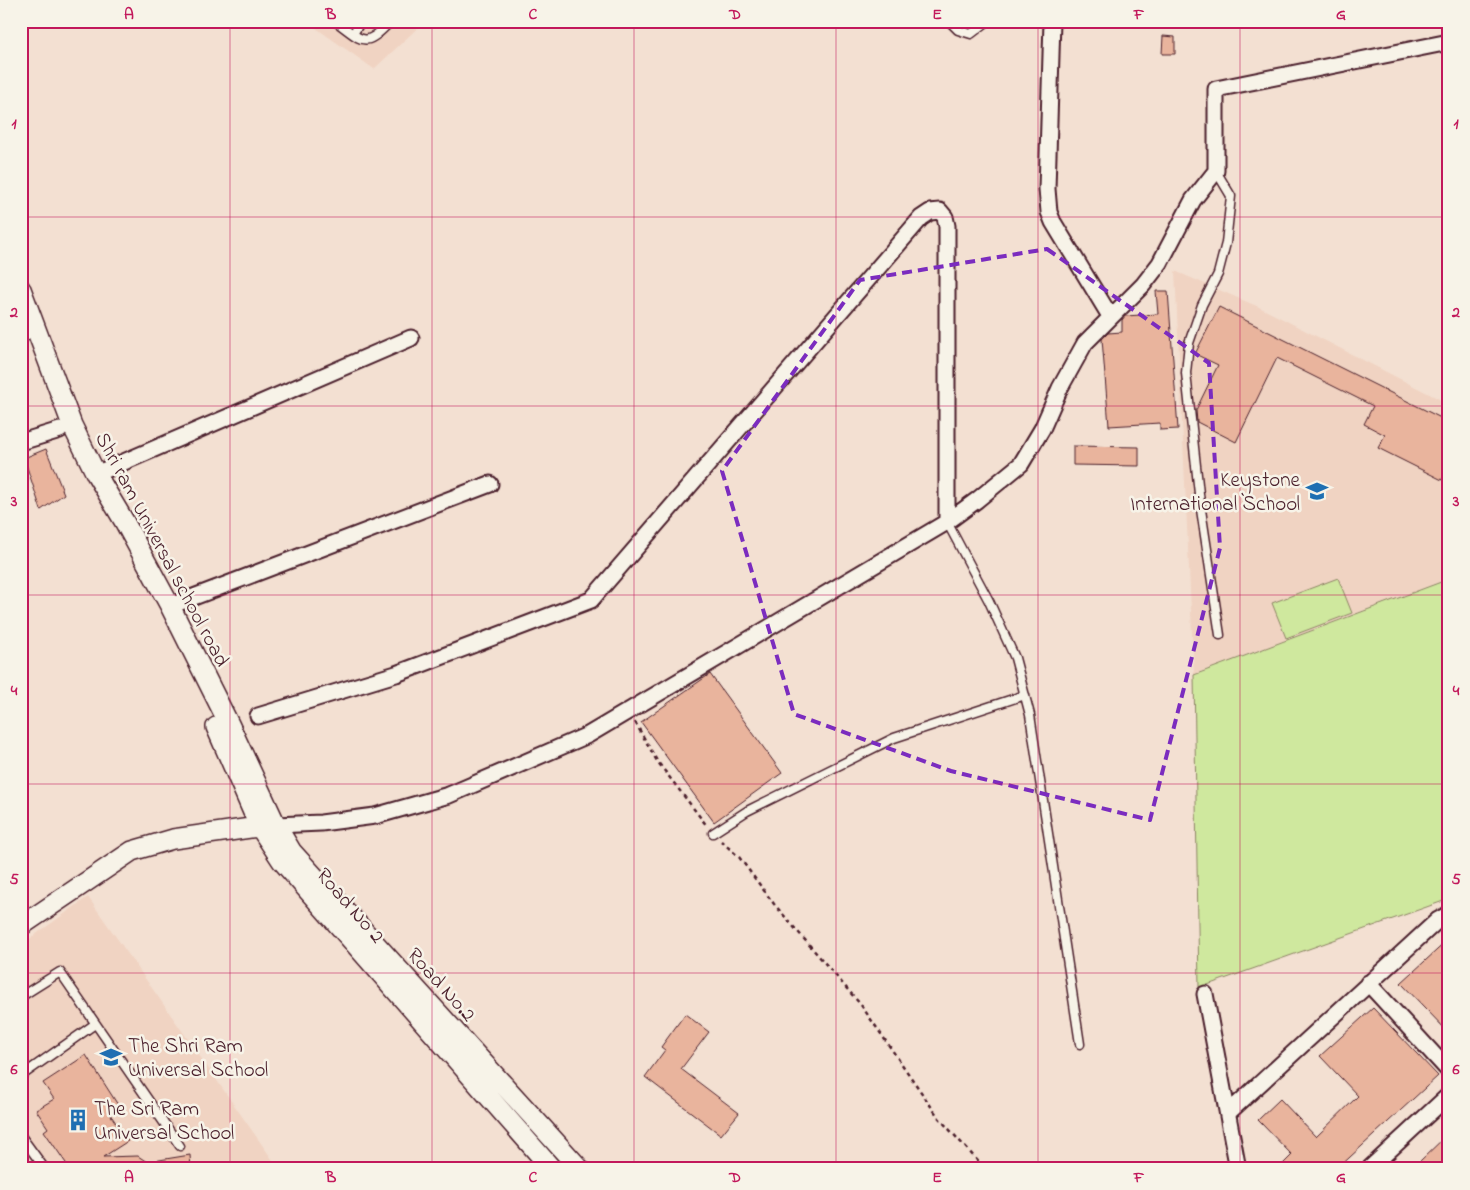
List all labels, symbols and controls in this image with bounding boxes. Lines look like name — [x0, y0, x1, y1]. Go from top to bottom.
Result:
text: A — [124, 3, 134, 27]
text: B — [325, 3, 337, 27]
text: C — [529, 3, 538, 27]
text: D — [728, 3, 741, 27]
text: E — [932, 3, 942, 27]
text: F — [1133, 3, 1145, 27]
text: G — [1336, 3, 1346, 27]
text: 1 — [11, 112, 17, 136]
text: 1 — [1453, 112, 1459, 136]
text: 2 — [9, 301, 18, 325]
text: 2 — [1451, 301, 1460, 325]
street label: Shri ram Universal school road — [87, 427, 236, 673]
place label: Keystone International School — [1130, 466, 1301, 520]
school or university icon: Keystone International School — [1304, 478, 1330, 504]
text: 3 — [10, 490, 18, 514]
text: 3 — [1452, 490, 1460, 514]
text: 4 — [10, 679, 18, 703]
text: 4 — [1452, 679, 1460, 703]
street label: Road No 2 — [308, 862, 391, 951]
text: 5 — [9, 868, 19, 892]
text: 5 — [1451, 868, 1461, 892]
street label: Road No.2 — [399, 942, 482, 1029]
place label: The Shri Ram Universal School — [128, 1032, 268, 1086]
school or university icon: The Shri Ram Universal School — [98, 1044, 124, 1070]
text: 6 — [9, 1058, 18, 1082]
text: 6 — [1451, 1058, 1460, 1082]
place label: The Sri Ram Universal School — [94, 1095, 234, 1149]
building icon: The Sri Ram Universal School — [65, 1107, 91, 1133]
text: A — [124, 1166, 134, 1190]
text: B — [325, 1166, 337, 1190]
text: C — [529, 1166, 538, 1190]
text: D — [728, 1166, 741, 1190]
text: E — [932, 1166, 942, 1190]
text: F — [1133, 1166, 1145, 1190]
text: G — [1336, 1166, 1346, 1190]

